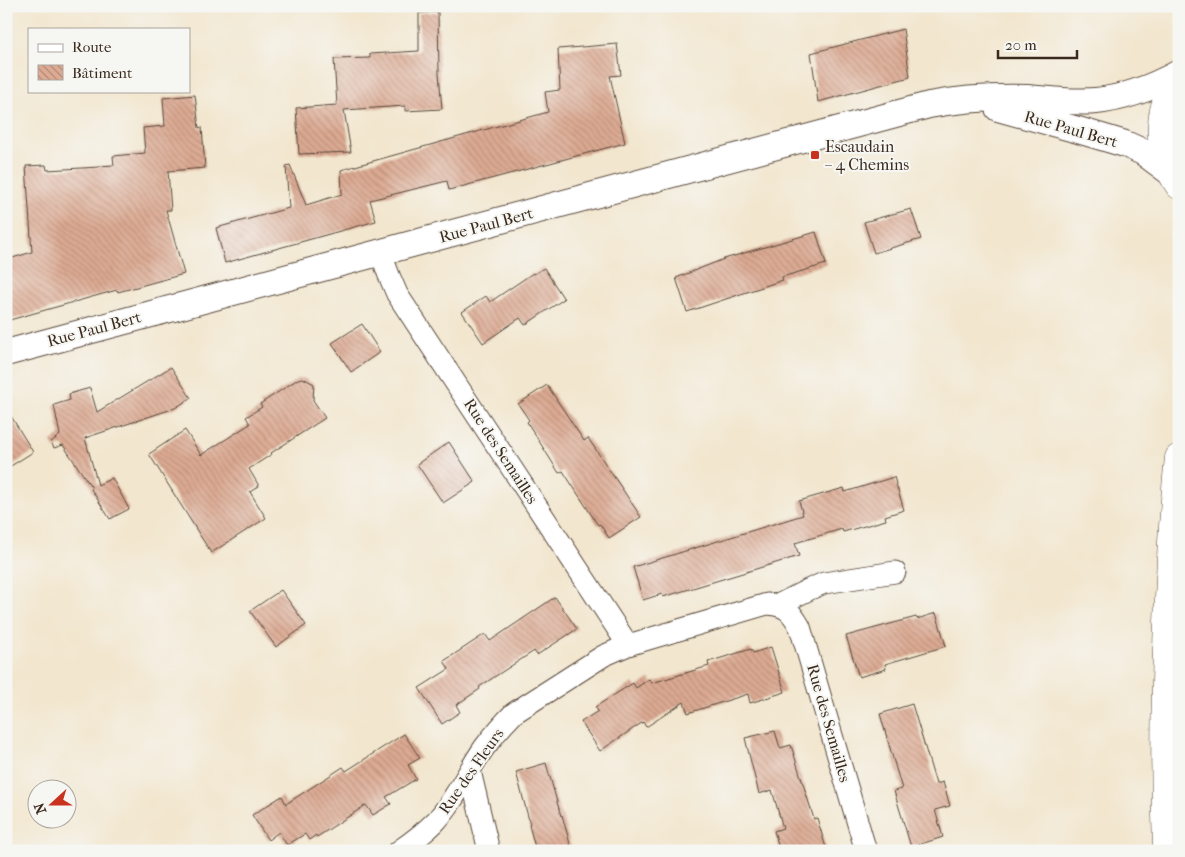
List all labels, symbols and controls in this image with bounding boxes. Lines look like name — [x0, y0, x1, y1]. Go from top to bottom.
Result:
legend — [28, 28, 190, 92]
scale bar — [998, 28, 1076, 60]
text: 20 m — [1005, 36, 1037, 54]
text: Route — [72, 38, 112, 56]
text: Bâtiment — [72, 64, 133, 82]
street label: Rue Paul Bert — [1022, 107, 1120, 151]
place label: Escaudain – 4 Chemins — [825, 137, 909, 174]
marker: Escaudain – 4 Chemins — [809, 149, 821, 161]
street label: Rue Paul Bert — [437, 203, 535, 247]
street label: Rue Paul Bert — [45, 307, 143, 351]
street label: Rue des Semailles — [460, 395, 542, 507]
street label: Rue des Semailles — [803, 662, 855, 784]
street label: Rue des Fleurs — [434, 724, 508, 818]
north arrow — [28, 780, 78, 830]
text: N — [30, 800, 50, 816]

